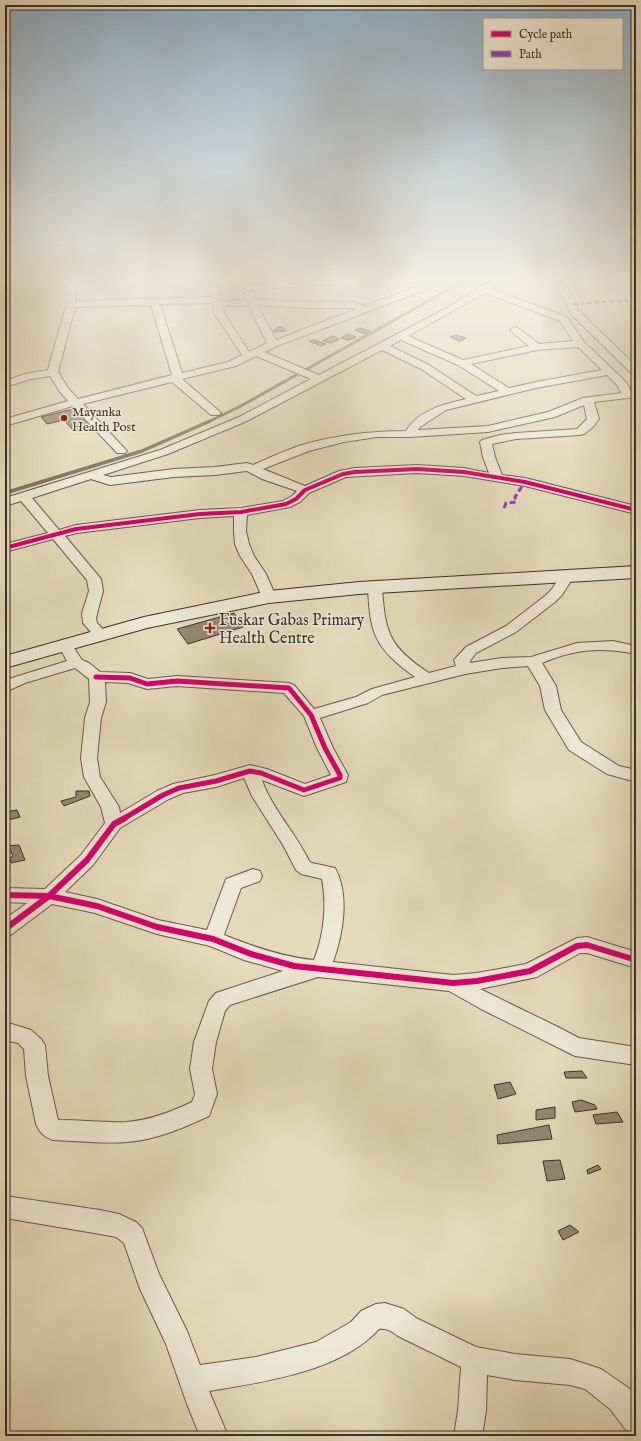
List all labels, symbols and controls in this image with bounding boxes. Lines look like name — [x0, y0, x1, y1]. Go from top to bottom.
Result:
legend — [483, 18, 623, 70]
text: Cycle path — [519, 27, 573, 43]
text: Path — [519, 47, 542, 62]
place label: Mayanka Health Post — [72, 404, 136, 436]
marker: Mayanka Health Post — [59, 413, 69, 423]
place label: Fuskar Gabas Primary Health Centre — [219, 611, 365, 649]
marker: Fuskar Gabas Primary Health Centre — [204, 622, 216, 634]

